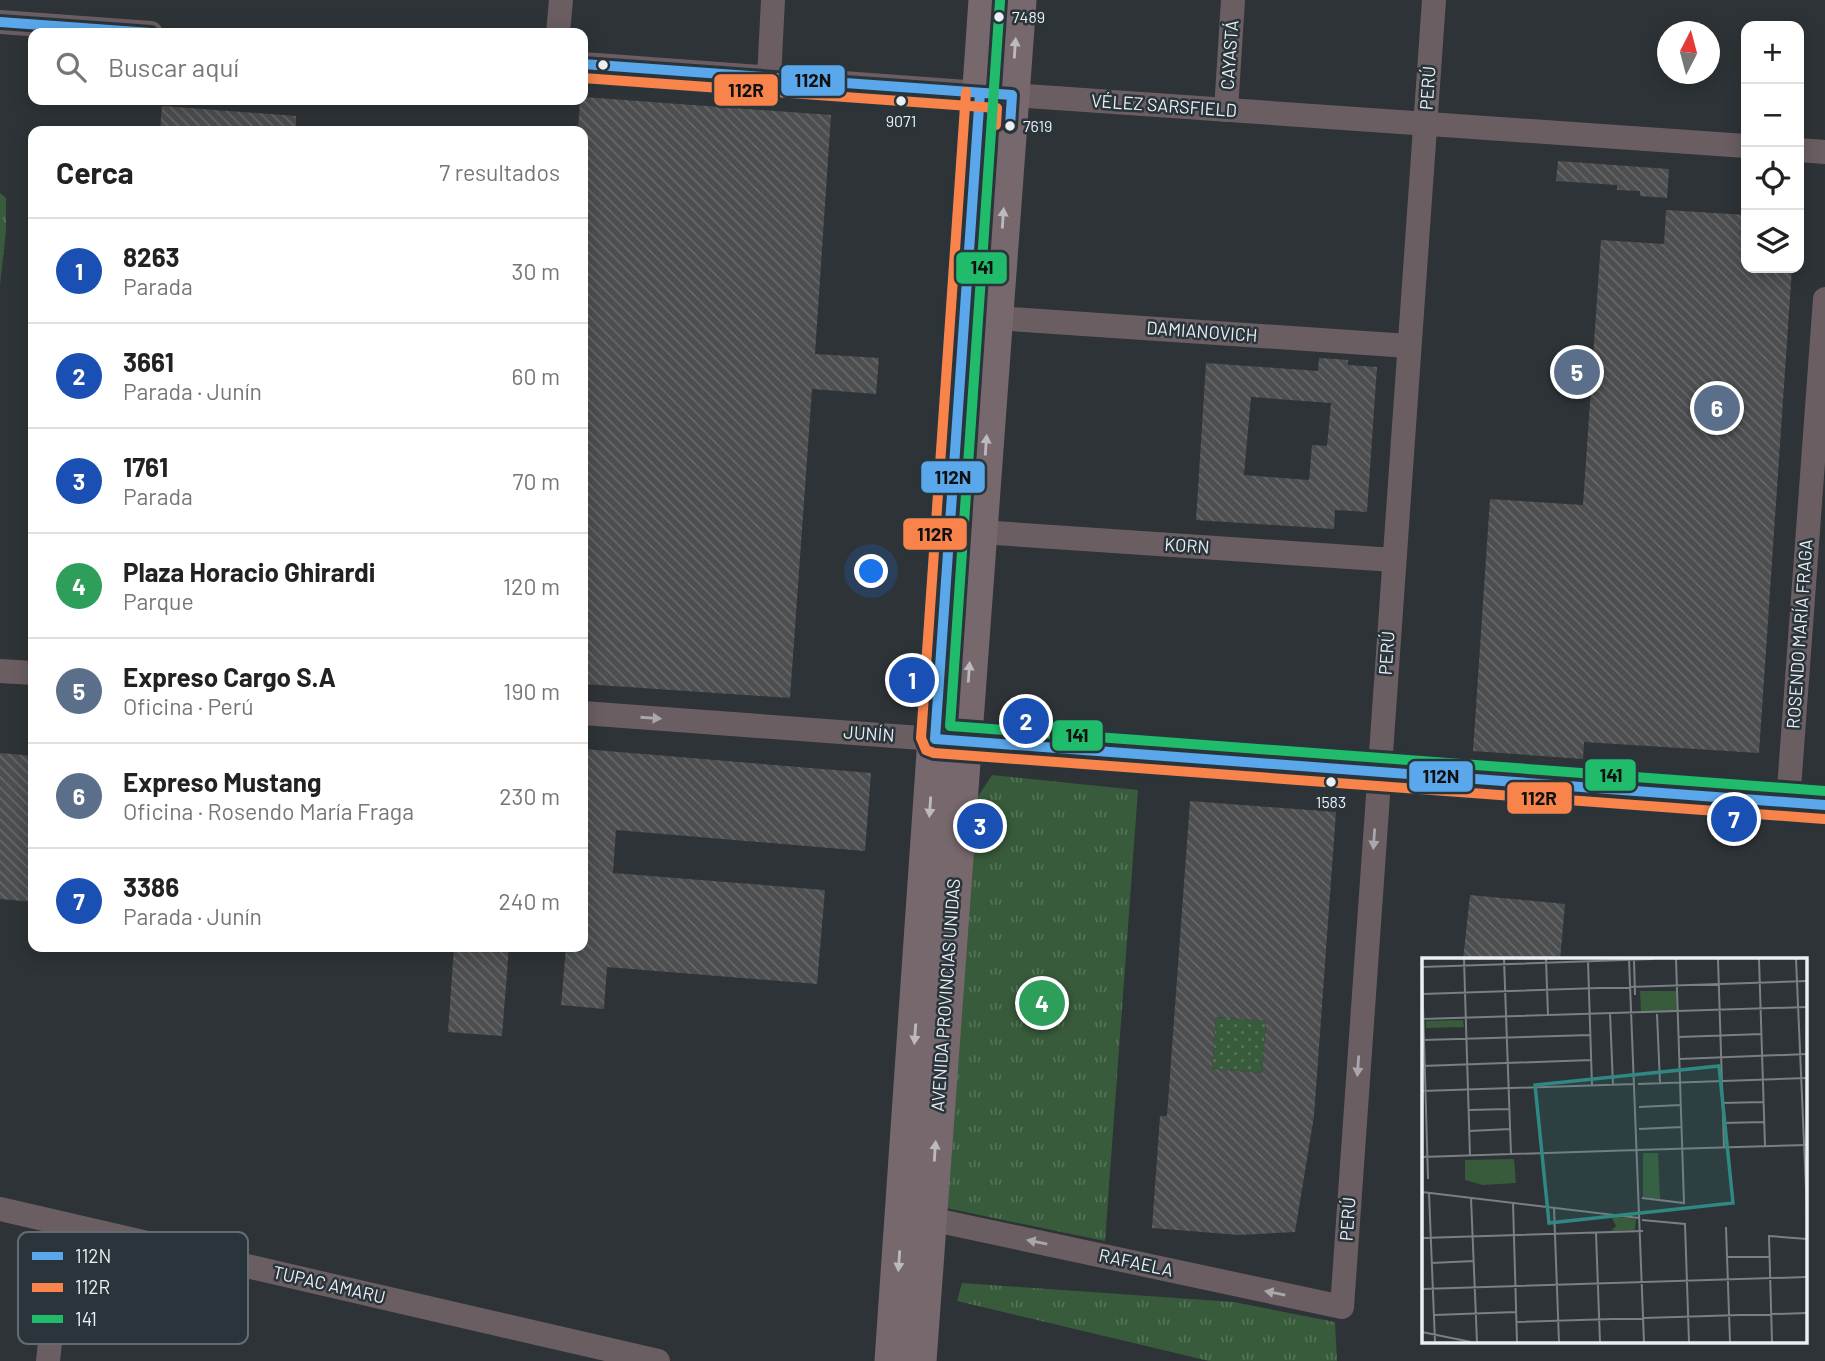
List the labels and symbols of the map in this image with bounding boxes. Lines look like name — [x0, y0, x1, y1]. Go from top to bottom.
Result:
place label: 7489 — [1012, 7, 1045, 26]
marker: 7489 — [992, 10, 1006, 24]
street label: CAYASTÁ — [1216, 19, 1242, 91]
north arrow — [1657, 21, 1720, 84]
one-way arrow — [1010, 37, 1021, 59]
unlabelled marker — [596, 58, 610, 72]
line badge: 112N — [780, 64, 846, 97]
street label: PERÚ — [1414, 65, 1440, 111]
text: 112N — [795, 68, 831, 91]
line badge: 112R — [713, 73, 779, 107]
text: 112R — [728, 78, 764, 101]
street label: VÉLEZ SARSFIELD — [1091, 89, 1238, 121]
marker: 9071 — [894, 94, 908, 108]
place label: 9071 — [886, 111, 916, 130]
place label: 7619 — [1023, 116, 1052, 135]
marker: 7619 — [1003, 119, 1017, 133]
one-way arrow — [998, 207, 1009, 229]
line badge: 141 — [955, 251, 1008, 285]
text: 141 — [970, 255, 994, 278]
street label: DAMIANOVICH — [1146, 316, 1258, 346]
pin: 5 — [1554, 346, 1600, 398]
pin: 6 — [1694, 382, 1740, 434]
one-way arrow — [981, 434, 992, 456]
line badge: 112N — [920, 460, 986, 494]
text: 112N — [935, 465, 971, 488]
line badge: 112R — [902, 517, 968, 551]
text: 112R — [917, 522, 953, 545]
street label: KORN — [1164, 532, 1210, 558]
street label: ROSENDO MARÍA FRAGA — [1781, 538, 1817, 729]
your location — [854, 554, 888, 588]
street label: PERÚ — [1373, 630, 1399, 676]
pin: 1 — [889, 654, 935, 706]
one-way arrow — [964, 661, 975, 683]
pin: 2 — [1003, 695, 1049, 747]
one-way arrow — [640, 713, 662, 724]
line badge: 141 — [1051, 719, 1104, 752]
street label: JUNÍN — [843, 720, 895, 746]
text: 141 — [1065, 723, 1089, 746]
line badge: 141 — [1584, 758, 1637, 792]
line badge: 112N — [1408, 760, 1474, 793]
text: 141 — [1599, 763, 1623, 786]
text: 112N — [1423, 764, 1459, 787]
marker: 1583 — [1324, 775, 1338, 789]
line badge: 112R — [1506, 781, 1573, 815]
text: 112R — [1521, 786, 1557, 809]
place label: 1583 — [1316, 792, 1346, 811]
pin: 7 — [1711, 793, 1757, 845]
one-way arrow — [925, 796, 936, 818]
pin: 3 — [957, 800, 1003, 852]
one-way arrow — [1368, 828, 1379, 850]
street label: AVENIDA PROVINCIAS UNIDAS — [926, 878, 964, 1112]
inset map — [1422, 958, 1808, 1344]
pin: 4 — [1019, 977, 1065, 1029]
one-way arrow — [909, 1023, 920, 1045]
one-way arrow — [1352, 1055, 1363, 1077]
one-way arrow — [930, 1140, 941, 1162]
street label: PERÚ — [1334, 1196, 1360, 1242]
legend — [18, 1232, 248, 1344]
one-way arrow — [1026, 1237, 1048, 1248]
street label: RAFAELA — [1097, 1243, 1176, 1281]
text: 112N — [75, 1244, 111, 1267]
one-way arrow — [894, 1250, 905, 1272]
street label: TUPAC AMARU — [271, 1260, 388, 1308]
text: 112R — [75, 1275, 110, 1298]
one-way arrow — [1264, 1287, 1286, 1298]
text: 141 — [75, 1307, 97, 1330]

